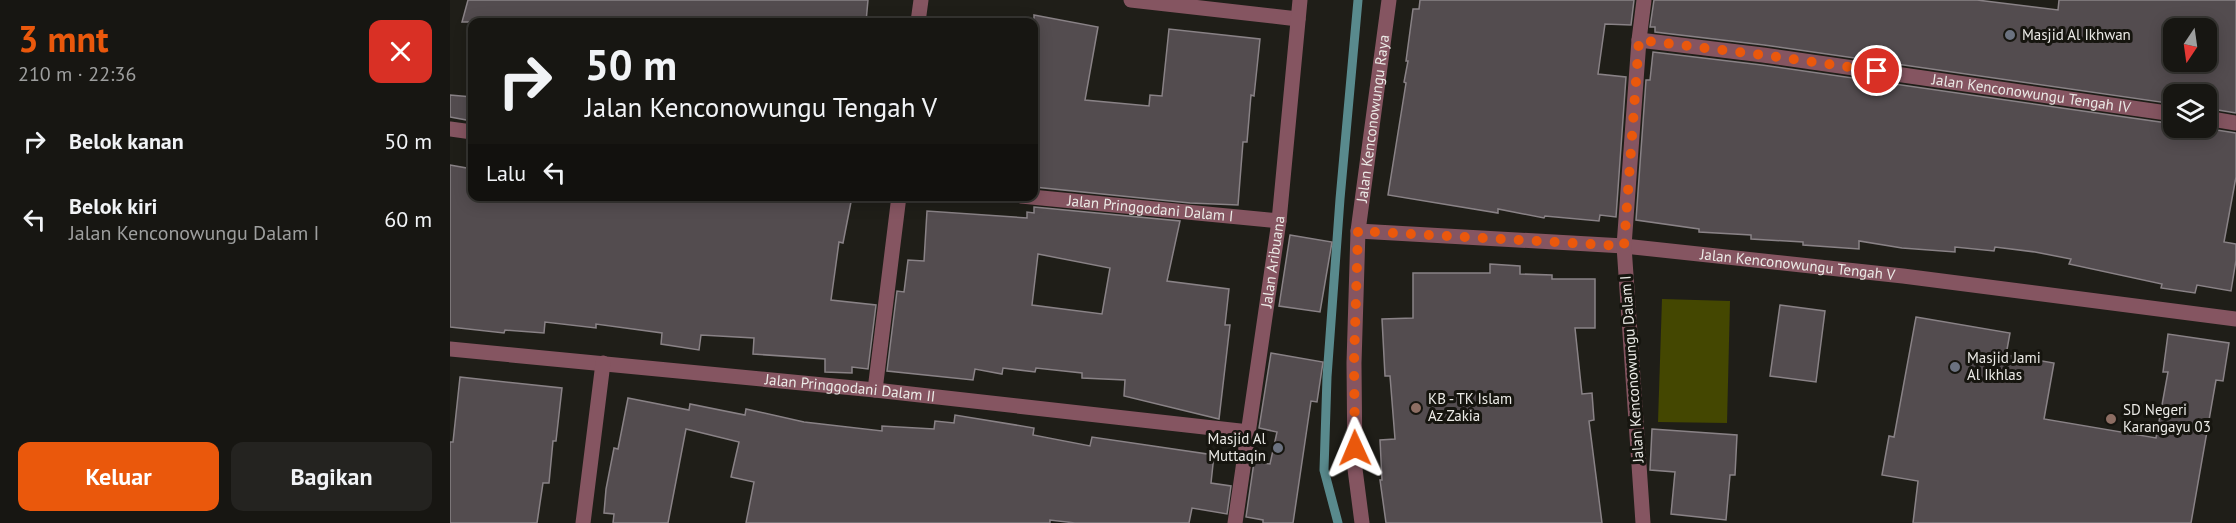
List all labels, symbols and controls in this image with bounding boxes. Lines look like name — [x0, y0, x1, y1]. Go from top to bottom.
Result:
text: 3 mnt — [18, 15, 109, 62]
north arrow — [2163, 18, 2217, 72]
map controls — [2163, 18, 2217, 138]
button: close — [369, 20, 432, 83]
place label: Masjid Al Ikhwan — [2022, 25, 2131, 44]
marker: Masjid Al Ikhwan — [2003, 28, 2017, 42]
street label: Jalan Kenconowungu Raya — [1352, 33, 1393, 204]
text: 50 m — [585, 37, 677, 92]
icon: right — [486, 42, 564, 120]
pin — [1851, 45, 1902, 96]
icon: arrive — [1860, 54, 1893, 87]
text: 210 m · 22:36 — [18, 61, 136, 87]
street label: Jalan Kenconowungu Tengah IV — [1930, 69, 2133, 117]
button: layers — [2163, 84, 2217, 138]
text: Jalan Kenconowungu Tengah V — [585, 90, 937, 124]
icon: right — [18, 125, 51, 158]
text: Belok kanan — [69, 127, 184, 155]
text: 50 m — [384, 127, 432, 155]
icon: left — [538, 156, 571, 189]
text: Lalu — [486, 159, 526, 187]
street label: Jalan Pringgodani Dalam I — [1066, 190, 1234, 226]
text: Belok kiri — [69, 192, 158, 220]
icon: left — [18, 203, 51, 236]
text: 60 m — [384, 205, 432, 233]
street label: Jalan Aribuana — [1256, 215, 1288, 310]
text: Jalan Kenconowungu Dalam I — [69, 220, 319, 246]
street label: Jalan Kenconowungu Tengah V — [1698, 244, 1896, 284]
street label: Jalan Kenconowungu Dalam I — [1615, 275, 1648, 464]
place label: Masjid Jami Al Ikhlas — [1967, 348, 2041, 384]
marker: Masjid Jami Al Ikhlas — [1948, 360, 1962, 374]
street label: Jalan Pringgodani Dalam II — [763, 369, 936, 406]
place label: KB - TK Islam Az Zakia — [1428, 389, 1512, 425]
place label: SD Negeri Karangayu 03 — [2123, 400, 2211, 436]
marker: KB - TK Islam Az Zakia — [1409, 401, 1423, 415]
marker: SD Negeri Karangayu 03 — [2104, 412, 2118, 426]
position arrow — [1323, 416, 1387, 480]
place label: Masjid Al Muttaqin — [1208, 429, 1267, 465]
marker: Masjid Al Muttaqin — [1271, 441, 1285, 455]
button: Keluar — [18, 442, 219, 511]
button: Bagikan — [231, 442, 432, 511]

